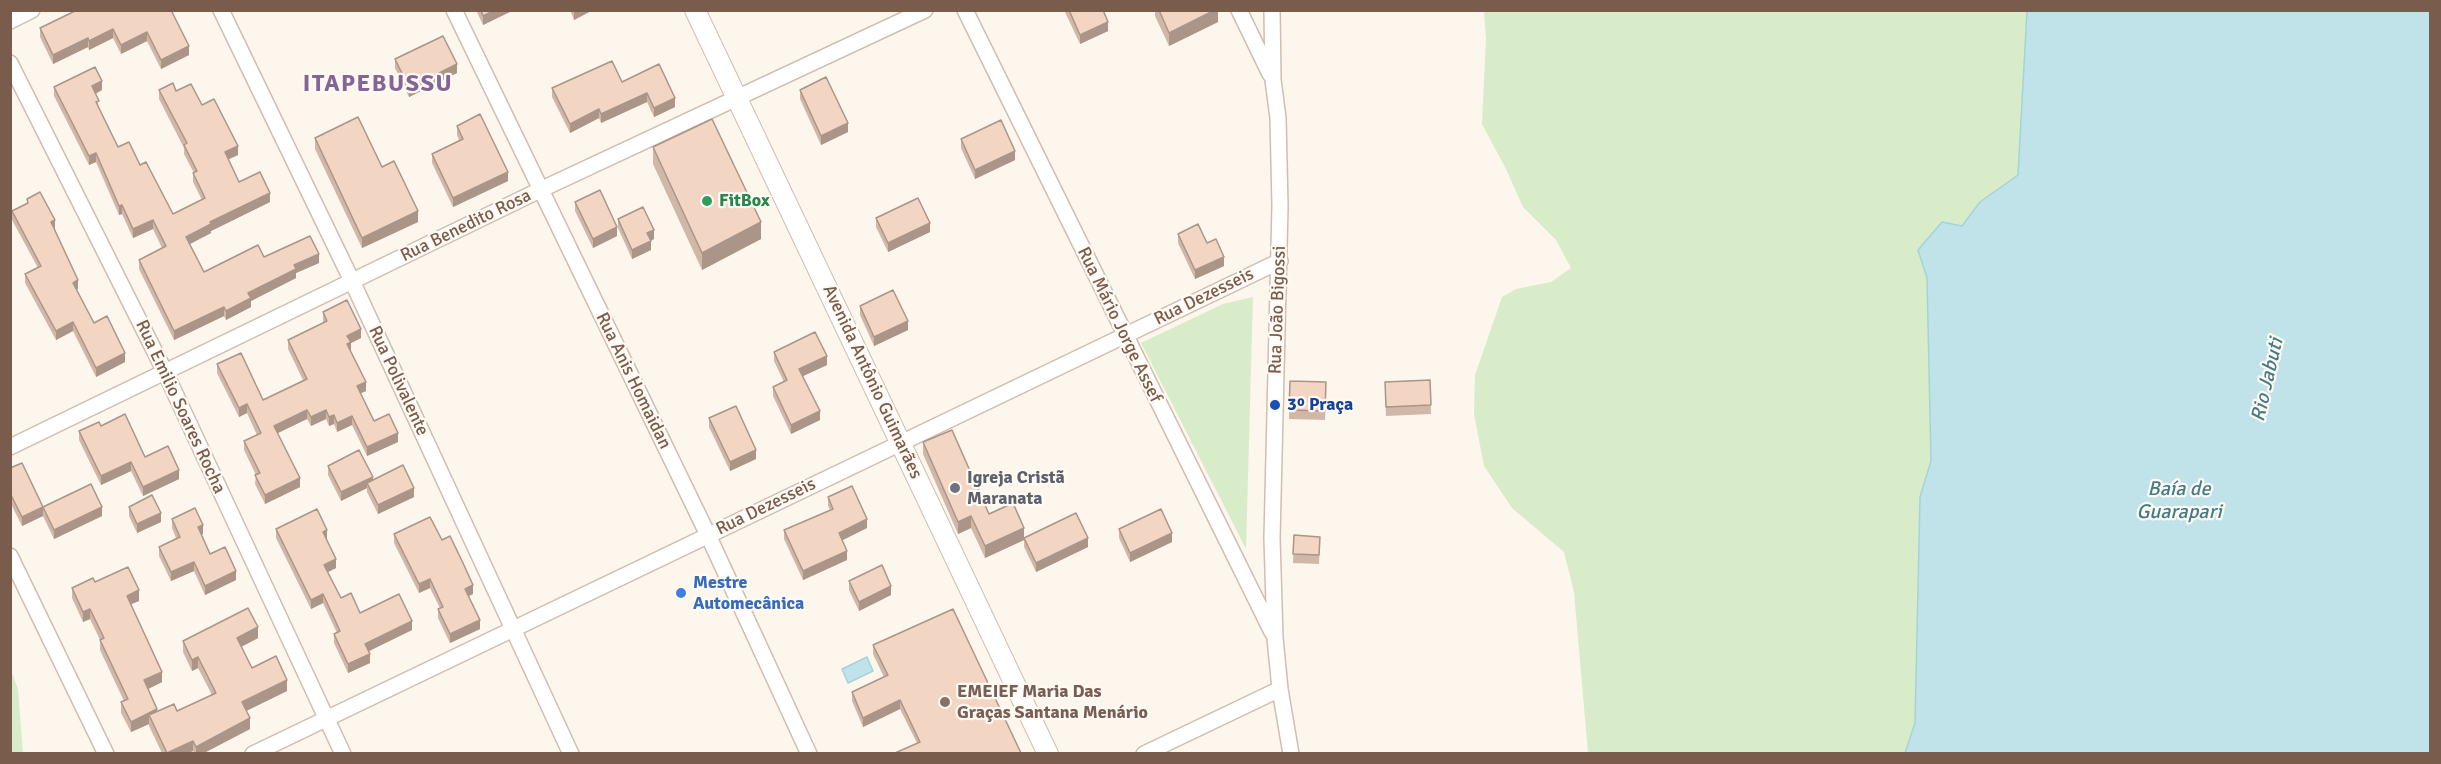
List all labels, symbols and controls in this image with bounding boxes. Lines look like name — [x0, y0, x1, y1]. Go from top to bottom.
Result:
district label: ITAPEBUSSU — [303, 71, 453, 99]
street label: Rua Benedito Rosa — [397, 185, 535, 267]
place label: FitBox — [719, 190, 770, 212]
marker: FitBox — [700, 194, 714, 208]
street label: Rua Mário Jorge Assef — [1072, 244, 1166, 406]
street label: Rua João Bigossi — [1265, 245, 1291, 375]
street label: Rua Dezesseis — [1151, 264, 1257, 330]
street label: Avenida Antônio Guimarães — [818, 282, 926, 482]
street label: Rua Anis Homaidan — [591, 309, 675, 453]
street label: Rua Emilio Soares Rocha — [130, 317, 230, 497]
street label: Rua Polivalente — [363, 323, 433, 439]
water label: Rio Jabuti — [2247, 336, 2289, 424]
place label: 3º Praça — [1287, 394, 1353, 416]
marker: 3º Praça — [1268, 398, 1282, 412]
place label: Igreja Cristã Maranata — [967, 467, 1065, 510]
street label: Rua Dezesseis — [713, 474, 819, 540]
water label: Baía de Guarapari — [2136, 478, 2222, 525]
marker: Igreja Cristã Maranata — [948, 481, 962, 495]
place label: Mestre Automecânica — [693, 572, 804, 614]
marker: Mestre Automecânica — [674, 586, 688, 600]
place label: EMEIEF Maria Das Graças Santana Menário — [957, 681, 1148, 724]
marker: EMEIEF Maria Das Graças Santana Menário — [938, 695, 952, 709]

